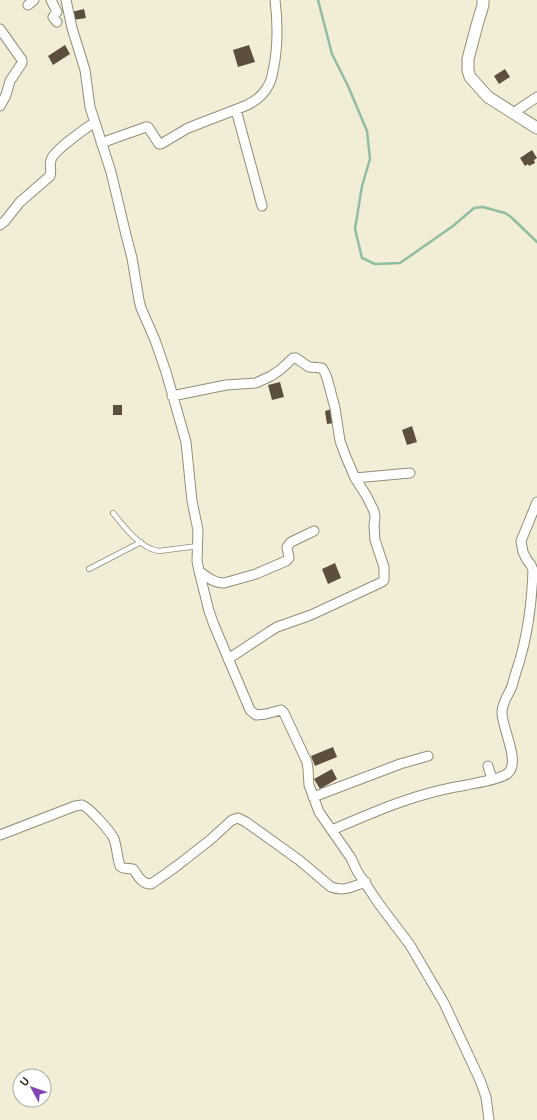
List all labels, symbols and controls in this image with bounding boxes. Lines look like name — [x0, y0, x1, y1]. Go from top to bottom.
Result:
north arrow — [12, 1068, 52, 1108]
text: U — [17, 1075, 32, 1089]

